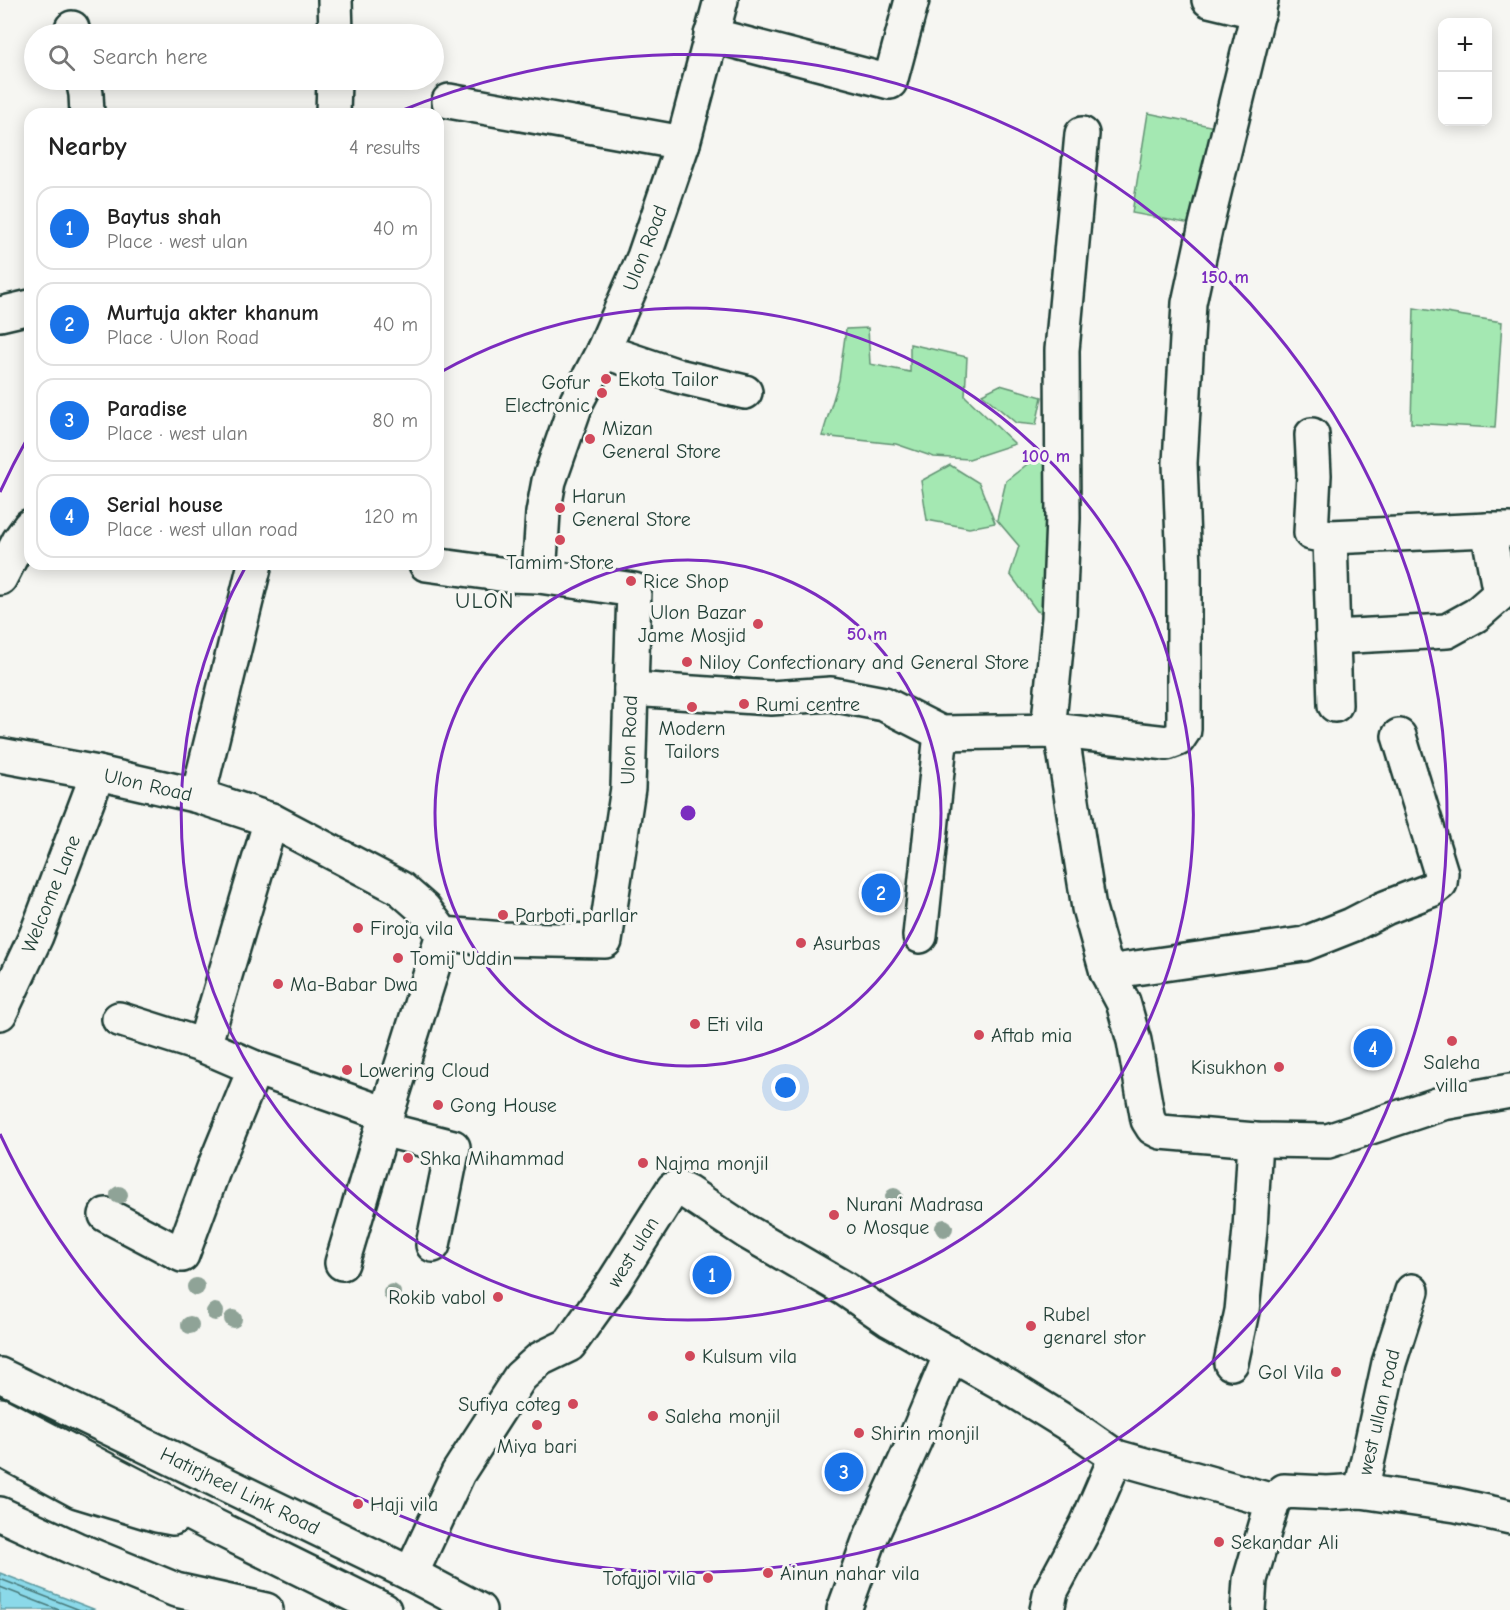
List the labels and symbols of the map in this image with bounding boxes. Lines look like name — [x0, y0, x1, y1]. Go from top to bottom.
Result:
street label: Ulon Road — [618, 202, 672, 294]
text: 150 m — [1201, 267, 1249, 288]
place label: Ekota Tailor — [618, 368, 718, 391]
place label: Gofur Electronic — [505, 371, 590, 417]
marker: Ekota Tailor — [599, 372, 613, 386]
marker: Gofur Electronic — [595, 386, 609, 400]
place label: Mizan General Store — [602, 417, 721, 463]
marker: Mizan General Store — [583, 432, 597, 446]
text: 100 m — [1022, 446, 1070, 467]
place label: Harun General Store — [572, 485, 691, 531]
marker: Harun General Store — [553, 501, 567, 515]
marker: Tamim Store — [553, 533, 567, 547]
place label: Tamim Store — [506, 551, 614, 574]
place label: Rice Shop — [643, 570, 729, 593]
marker: Rice Shop — [624, 574, 638, 588]
district label: ULON — [455, 588, 515, 614]
place label: Ulon Bazar Jame Mosjid — [638, 601, 746, 647]
marker: Ulon Bazar Jame Mosjid — [751, 617, 765, 631]
text: 50 m — [847, 624, 887, 645]
place label: Niloy Confectionary and General Store — [699, 651, 1029, 674]
marker: Niloy Confectionary and General Store — [680, 655, 694, 669]
place label: Rumi centre — [756, 693, 860, 716]
street label: Ulon Road — [616, 695, 642, 785]
marker: Rumi centre — [737, 697, 751, 711]
marker: Modern Tailors — [685, 700, 699, 714]
place label: Modern Tailors — [659, 717, 725, 763]
street label: Ulon Road — [102, 764, 194, 806]
centre of rings — [678, 803, 698, 823]
street label: Welcome Lane — [17, 832, 85, 956]
pin: 2 — [862, 870, 900, 916]
place label: Parboti parllar — [515, 904, 638, 927]
marker: Parboti parllar — [496, 908, 510, 922]
place label: Firoja vila — [370, 917, 453, 940]
marker: Firoja vila — [351, 921, 365, 935]
place label: Asurbas — [813, 932, 880, 955]
marker: Asurbas — [794, 936, 808, 950]
place label: Tomij Uddin — [410, 947, 512, 970]
marker: Tomij Uddin — [391, 951, 405, 965]
place label: Ma-Babar Dwa — [290, 973, 418, 996]
marker: Ma-Babar Dwa — [271, 977, 285, 991]
place label: Eti vila — [707, 1013, 764, 1036]
marker: Eti vila — [688, 1017, 702, 1031]
place label: Aftab mia — [991, 1024, 1072, 1047]
pin: 4 — [1354, 1026, 1392, 1070]
marker: Aftab mia — [972, 1028, 986, 1042]
marker: Saleha villa — [1445, 1034, 1459, 1048]
place label: Saleha villa — [1424, 1051, 1480, 1097]
place label: Kisukhon — [1191, 1056, 1267, 1079]
place label: Lowering Cloud — [359, 1059, 490, 1082]
marker: Kisukhon — [1272, 1060, 1286, 1074]
marker: Lowering Cloud — [340, 1063, 354, 1077]
your location — [771, 1073, 800, 1102]
place label: Gong House — [450, 1094, 557, 1117]
marker: Gong House — [431, 1098, 445, 1112]
place label: Shka Mihammad — [420, 1147, 564, 1170]
marker: Shka Mihammad — [401, 1151, 415, 1165]
place label: Najma monjil — [655, 1152, 769, 1175]
marker: Najma monjil — [636, 1156, 650, 1170]
place label: Nurani Madrasa o Mosque — [846, 1193, 984, 1239]
marker: Nurani Madrasa o Mosque — [827, 1208, 841, 1222]
street label: west ulan — [602, 1213, 664, 1291]
pin: 1 — [692, 1252, 732, 1298]
place label: Rokib vabol — [388, 1286, 486, 1309]
marker: Rokib vabol — [491, 1290, 505, 1304]
place label: Rubel genarel stor — [1043, 1303, 1146, 1349]
marker: Rubel genarel stor — [1024, 1319, 1038, 1333]
place label: Kulsum vila — [702, 1345, 797, 1368]
street label: west ullan road — [1353, 1347, 1405, 1477]
marker: Kulsum vila — [683, 1349, 697, 1363]
place label: Gol Vila — [1258, 1361, 1324, 1384]
marker: Gol Vila — [1329, 1365, 1343, 1379]
place label: Sufiya coteg — [458, 1393, 561, 1416]
marker: Sufiya coteg — [566, 1397, 580, 1411]
place label: Saleha monjil — [665, 1405, 780, 1428]
marker: Saleha monjil — [646, 1409, 660, 1423]
marker: Miya bari — [530, 1418, 544, 1432]
place label: Shirin monjil — [871, 1422, 979, 1445]
marker: Shirin monjil — [852, 1426, 866, 1440]
place label: Miya bari — [497, 1435, 577, 1458]
street label: Hatirjheel Link Road — [156, 1442, 324, 1540]
pin: 3 — [824, 1450, 864, 1494]
place label: Haji vila — [370, 1493, 438, 1516]
marker: Haji vila — [351, 1497, 365, 1511]
place label: Sekandar Ali — [1231, 1531, 1339, 1554]
marker: Sekandar Ali — [1212, 1535, 1226, 1549]
place label: Ainun nahar vila — [780, 1562, 920, 1585]
marker: Ainun nahar vila — [761, 1566, 775, 1580]
place label: Tofajjol vila — [603, 1567, 696, 1590]
marker: Tofajjol vila — [701, 1571, 715, 1585]

